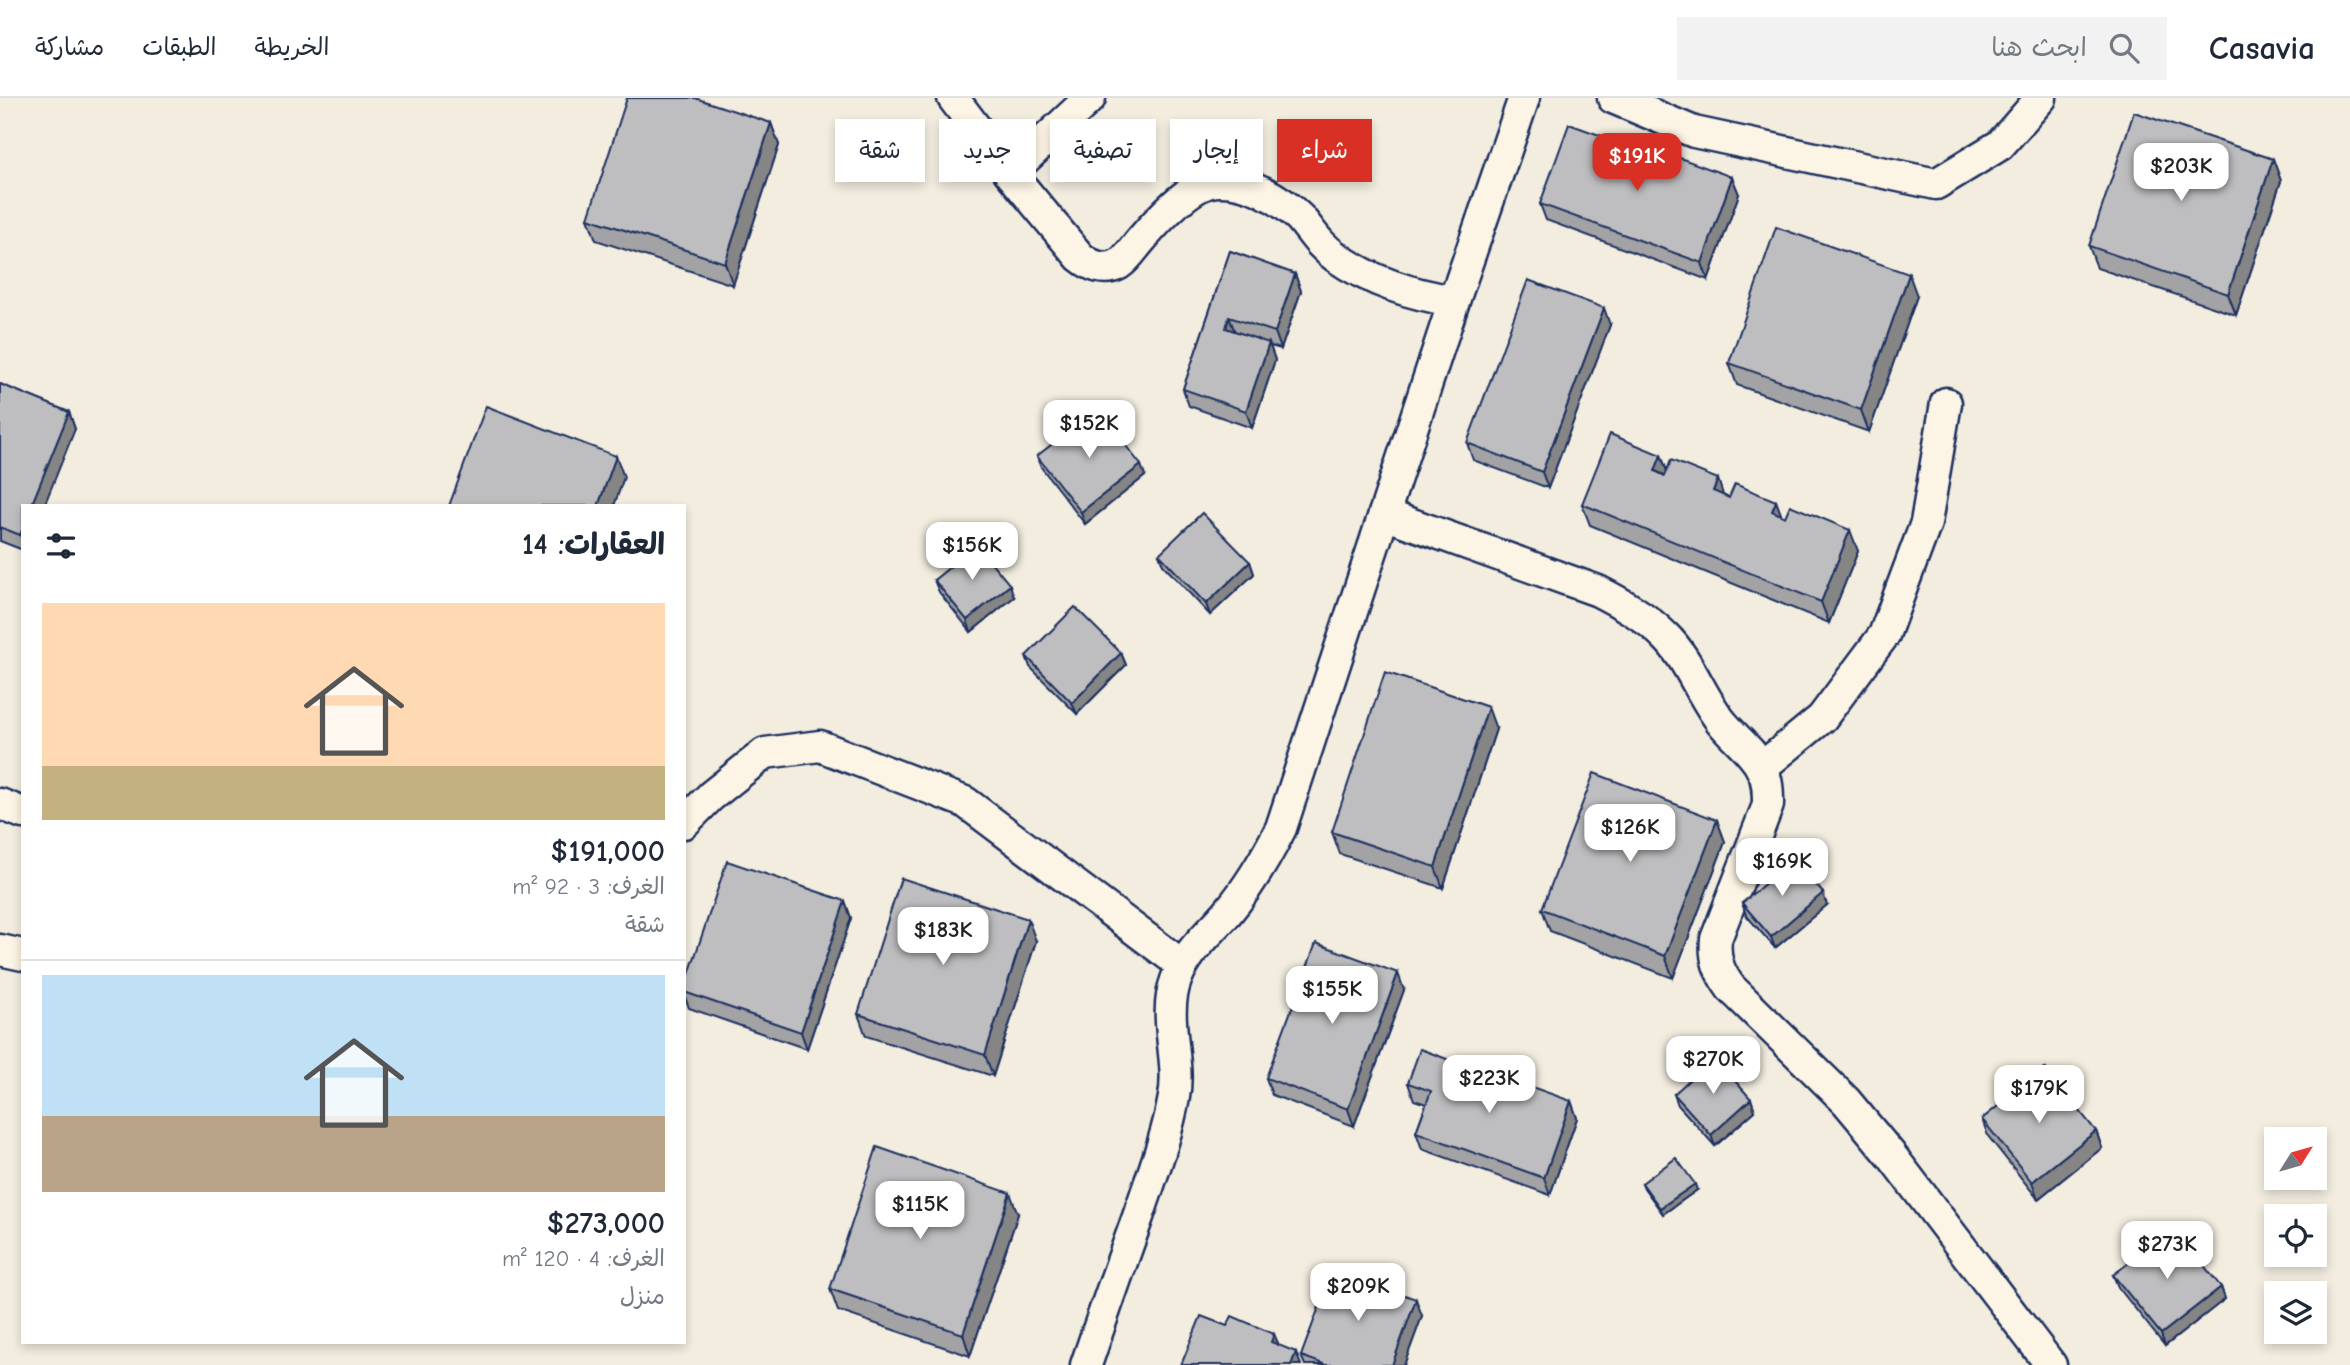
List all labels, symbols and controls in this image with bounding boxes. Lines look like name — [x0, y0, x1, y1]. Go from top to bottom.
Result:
search box — [1677, 17, 2167, 80]
icon: search — [2105, 29, 2143, 67]
text: Casavia — [2209, 29, 2315, 67]
text: مشاركة — [35, 33, 104, 61]
text: الطبقات — [142, 33, 217, 61]
text: الخريطة — [255, 33, 329, 61]
text: ابحث هنا — [1991, 33, 2087, 63]
chip: شقة — [835, 119, 925, 182]
chip: جديد — [939, 119, 1036, 182]
chip: تصفية — [1050, 119, 1156, 182]
chip: إيجار — [1170, 119, 1263, 182]
chip: شراء — [1277, 119, 1372, 182]
pin: $191K — [1588, 134, 1686, 193]
text: $191K — [1609, 142, 1665, 169]
pin: $203K — [2132, 144, 2230, 203]
text: $203K — [2150, 152, 2212, 179]
pin: $152K — [1040, 400, 1138, 460]
text: $152K — [1059, 409, 1119, 436]
pin: $156K — [923, 522, 1021, 582]
icon: filters — [42, 527, 80, 565]
text: العقارات: 14 — [522, 527, 665, 562]
text: $156K — [942, 531, 1002, 558]
icon: home — [291, 648, 417, 774]
pin: $126K — [1581, 804, 1679, 864]
text: $126K — [1600, 813, 1660, 840]
text: $191,000 — [550, 834, 665, 869]
pin: $169K — [1733, 838, 1831, 898]
text: $169K — [1752, 847, 1812, 874]
text: الغرف: 3 · 92 m² — [512, 873, 665, 900]
pin: $183K — [894, 908, 992, 967]
text: شقة — [625, 911, 665, 938]
text: $183K — [914, 916, 972, 943]
pin: $155K — [1283, 967, 1381, 1026]
text: $155K — [1302, 975, 1362, 1002]
icon: home — [291, 1020, 417, 1146]
pin: $270K — [1664, 1037, 1762, 1096]
text: $270K — [1682, 1045, 1744, 1072]
pin: $223K — [1440, 1056, 1538, 1115]
text: $223K — [1458, 1064, 1520, 1091]
pin: $179K — [1990, 1066, 2088, 1125]
text: $179K — [2010, 1074, 2068, 1101]
north arrow — [2264, 1127, 2328, 1190]
map controls — [2264, 1127, 2327, 1344]
pin: $115K — [871, 1182, 969, 1241]
text: $115K — [891, 1190, 949, 1217]
button: locate — [2264, 1204, 2327, 1267]
text: $273,000 — [547, 1206, 665, 1241]
pin: $273K — [2118, 1222, 2216, 1281]
text: $273K — [2137, 1230, 2197, 1257]
text: الغرف: 4 · 120 m² — [502, 1245, 665, 1272]
pin: $209K — [1309, 1264, 1407, 1323]
text: $209K — [1326, 1272, 1390, 1299]
button: layers — [2264, 1281, 2327, 1344]
text: منزل — [620, 1283, 665, 1310]

